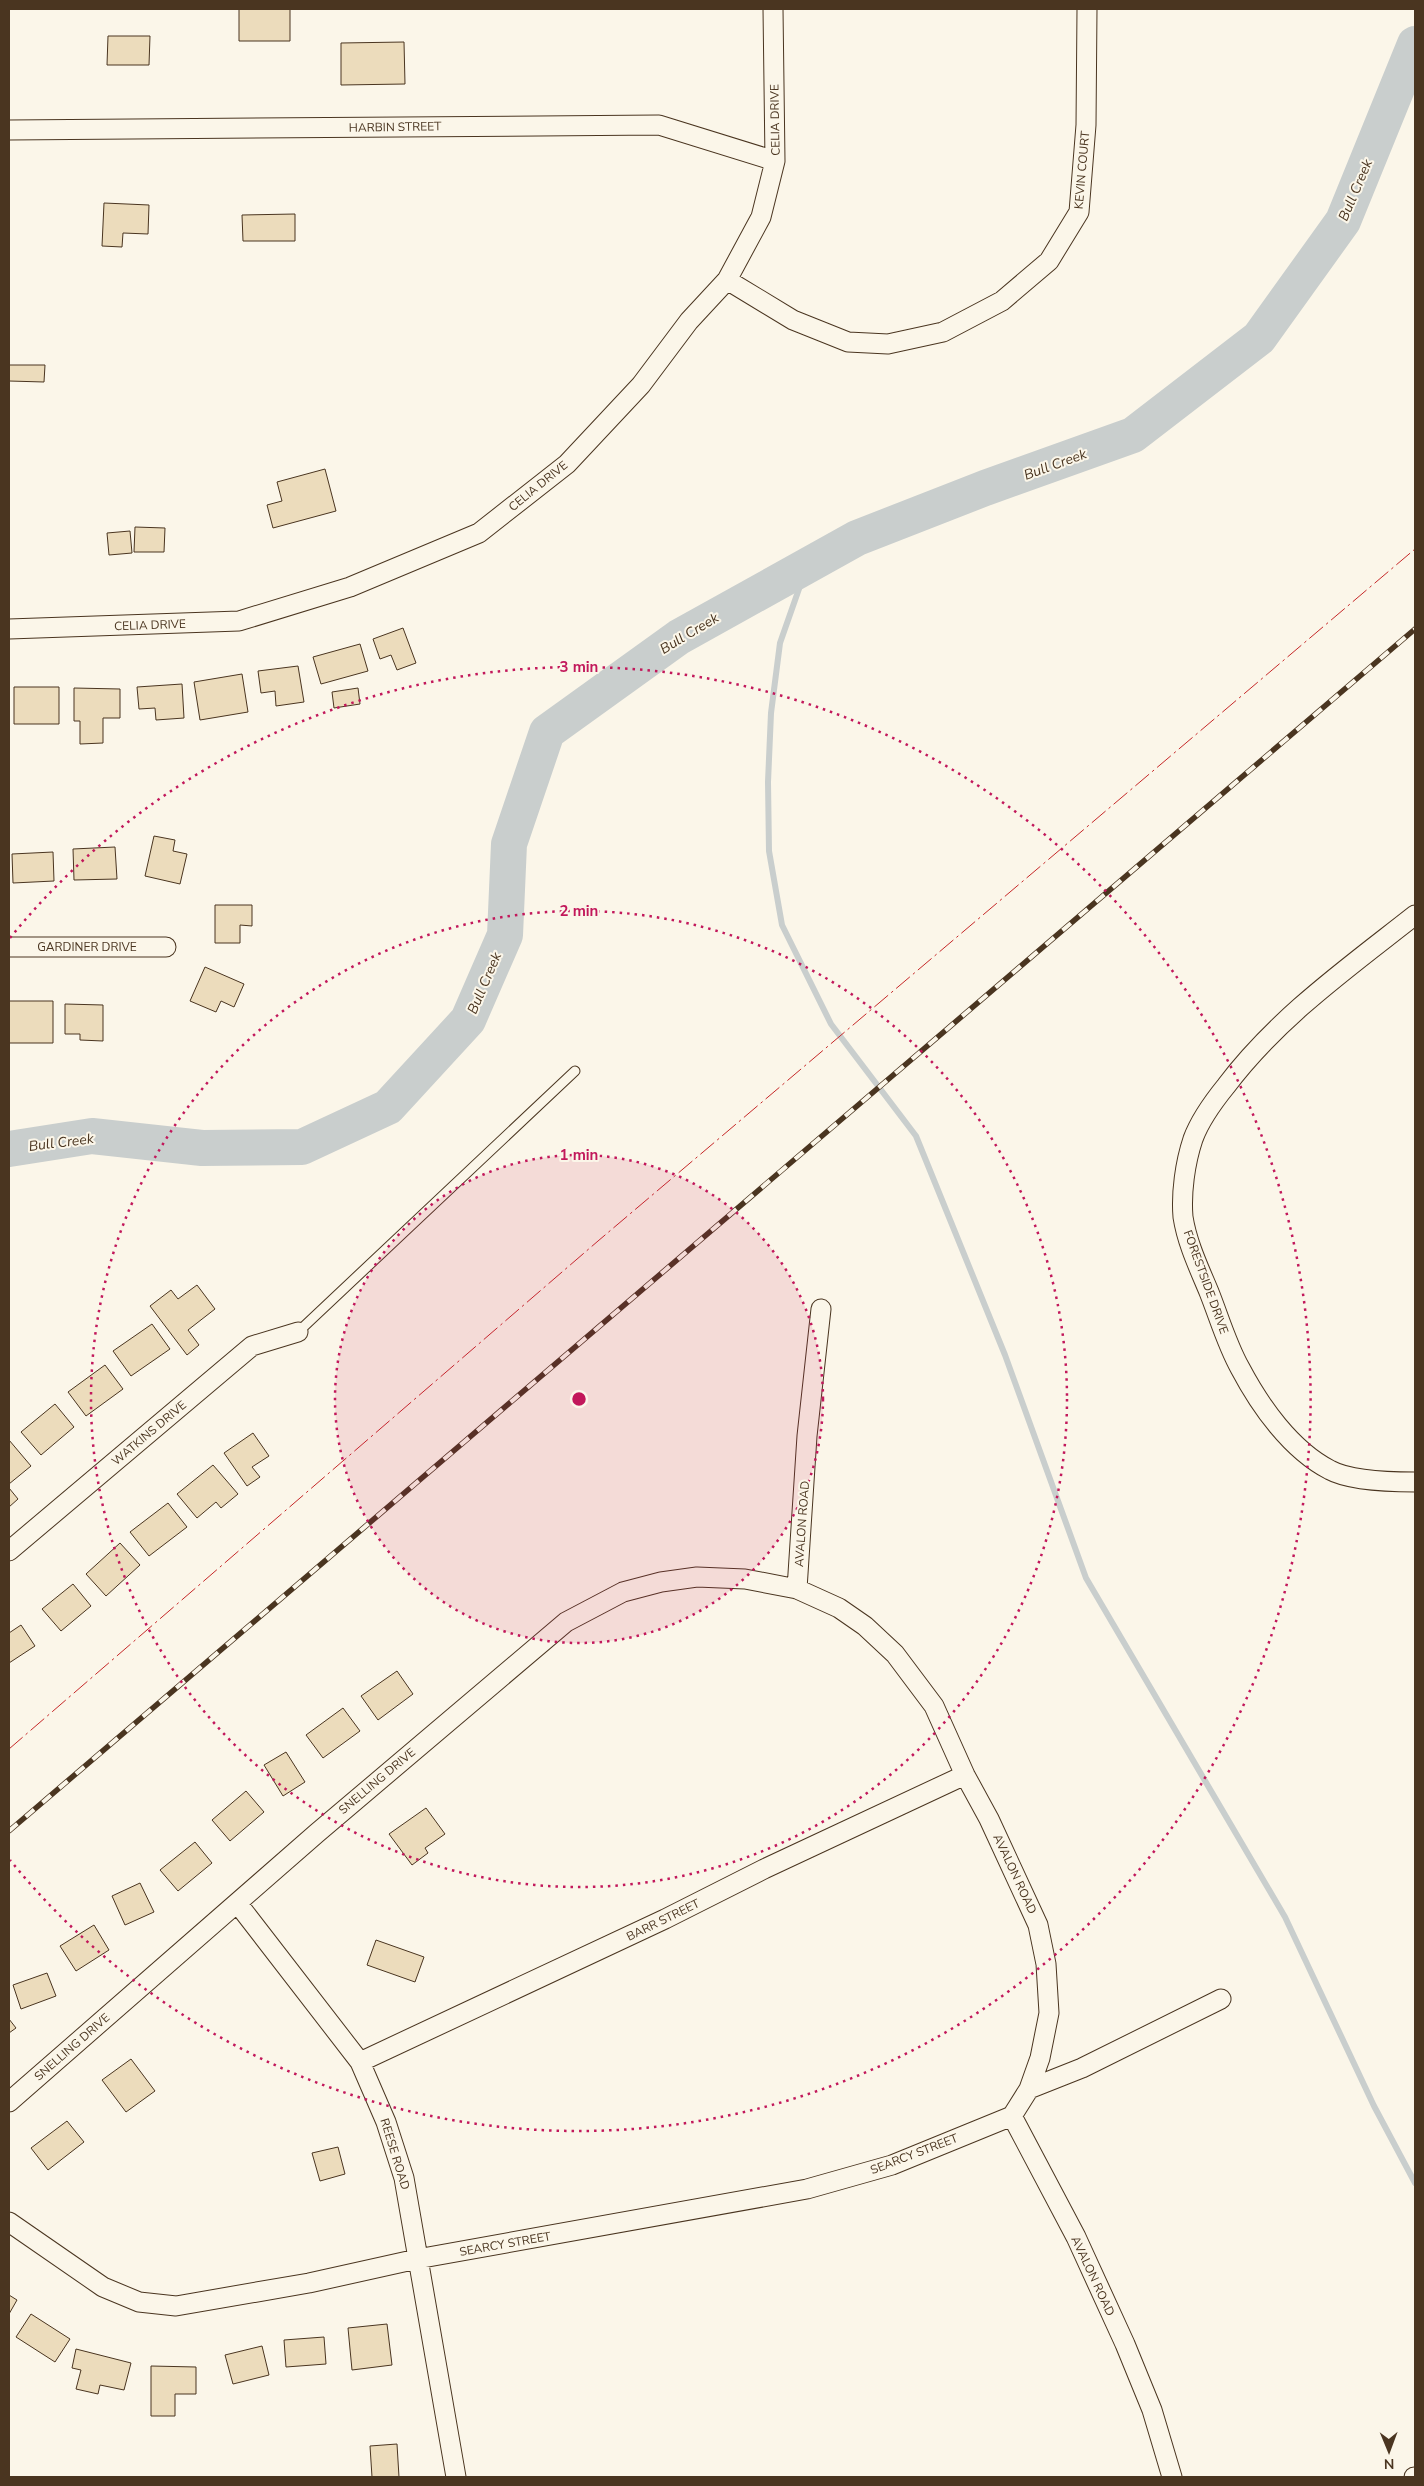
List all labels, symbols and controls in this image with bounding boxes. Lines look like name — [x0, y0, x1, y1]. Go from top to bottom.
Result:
street label: CELIA DRIVE — [766, 84, 784, 156]
street label: HARBIN STREET — [349, 118, 442, 136]
street label: KEVIN COURT — [1071, 129, 1093, 210]
water label: Bull Creek — [1334, 155, 1377, 224]
water label: Bull Creek — [1021, 444, 1090, 485]
street label: CELIA DRIVE — [505, 457, 571, 515]
water label: Bull Creek — [656, 608, 723, 658]
street label: CELIA DRIVE — [114, 616, 186, 634]
text: 3 min — [560, 657, 598, 677]
text: 2 min — [560, 901, 598, 921]
street label: GARDINER DRIVE — [37, 939, 137, 955]
water label: Bull Creek — [463, 948, 506, 1017]
water label: Bull Creek — [27, 1129, 96, 1156]
text: 1 min — [560, 1145, 598, 1165]
street label: FORESTSIDE DRIVE — [1180, 1228, 1232, 1336]
centre of rings — [570, 1390, 588, 1408]
street label: WATKINS DRIVE — [108, 1397, 190, 1469]
street label: AVALON ROAD — [791, 1480, 813, 1568]
street label: SNELLING DRIVE — [335, 1744, 419, 1818]
street label: AVALON ROAD — [989, 1831, 1041, 1917]
street label: BARR STREET — [624, 1895, 703, 1945]
street label: SNELLING DRIVE — [31, 2010, 113, 2084]
street label: REESE ROAD — [377, 2116, 414, 2192]
street label: SEARCY STREET — [868, 2130, 961, 2178]
street label: SEARCY STREET — [458, 2228, 553, 2260]
street label: AVALON ROAD — [1067, 2233, 1119, 2319]
north arrow — [1364, 2426, 1414, 2476]
text: N — [1384, 2454, 1395, 2473]

